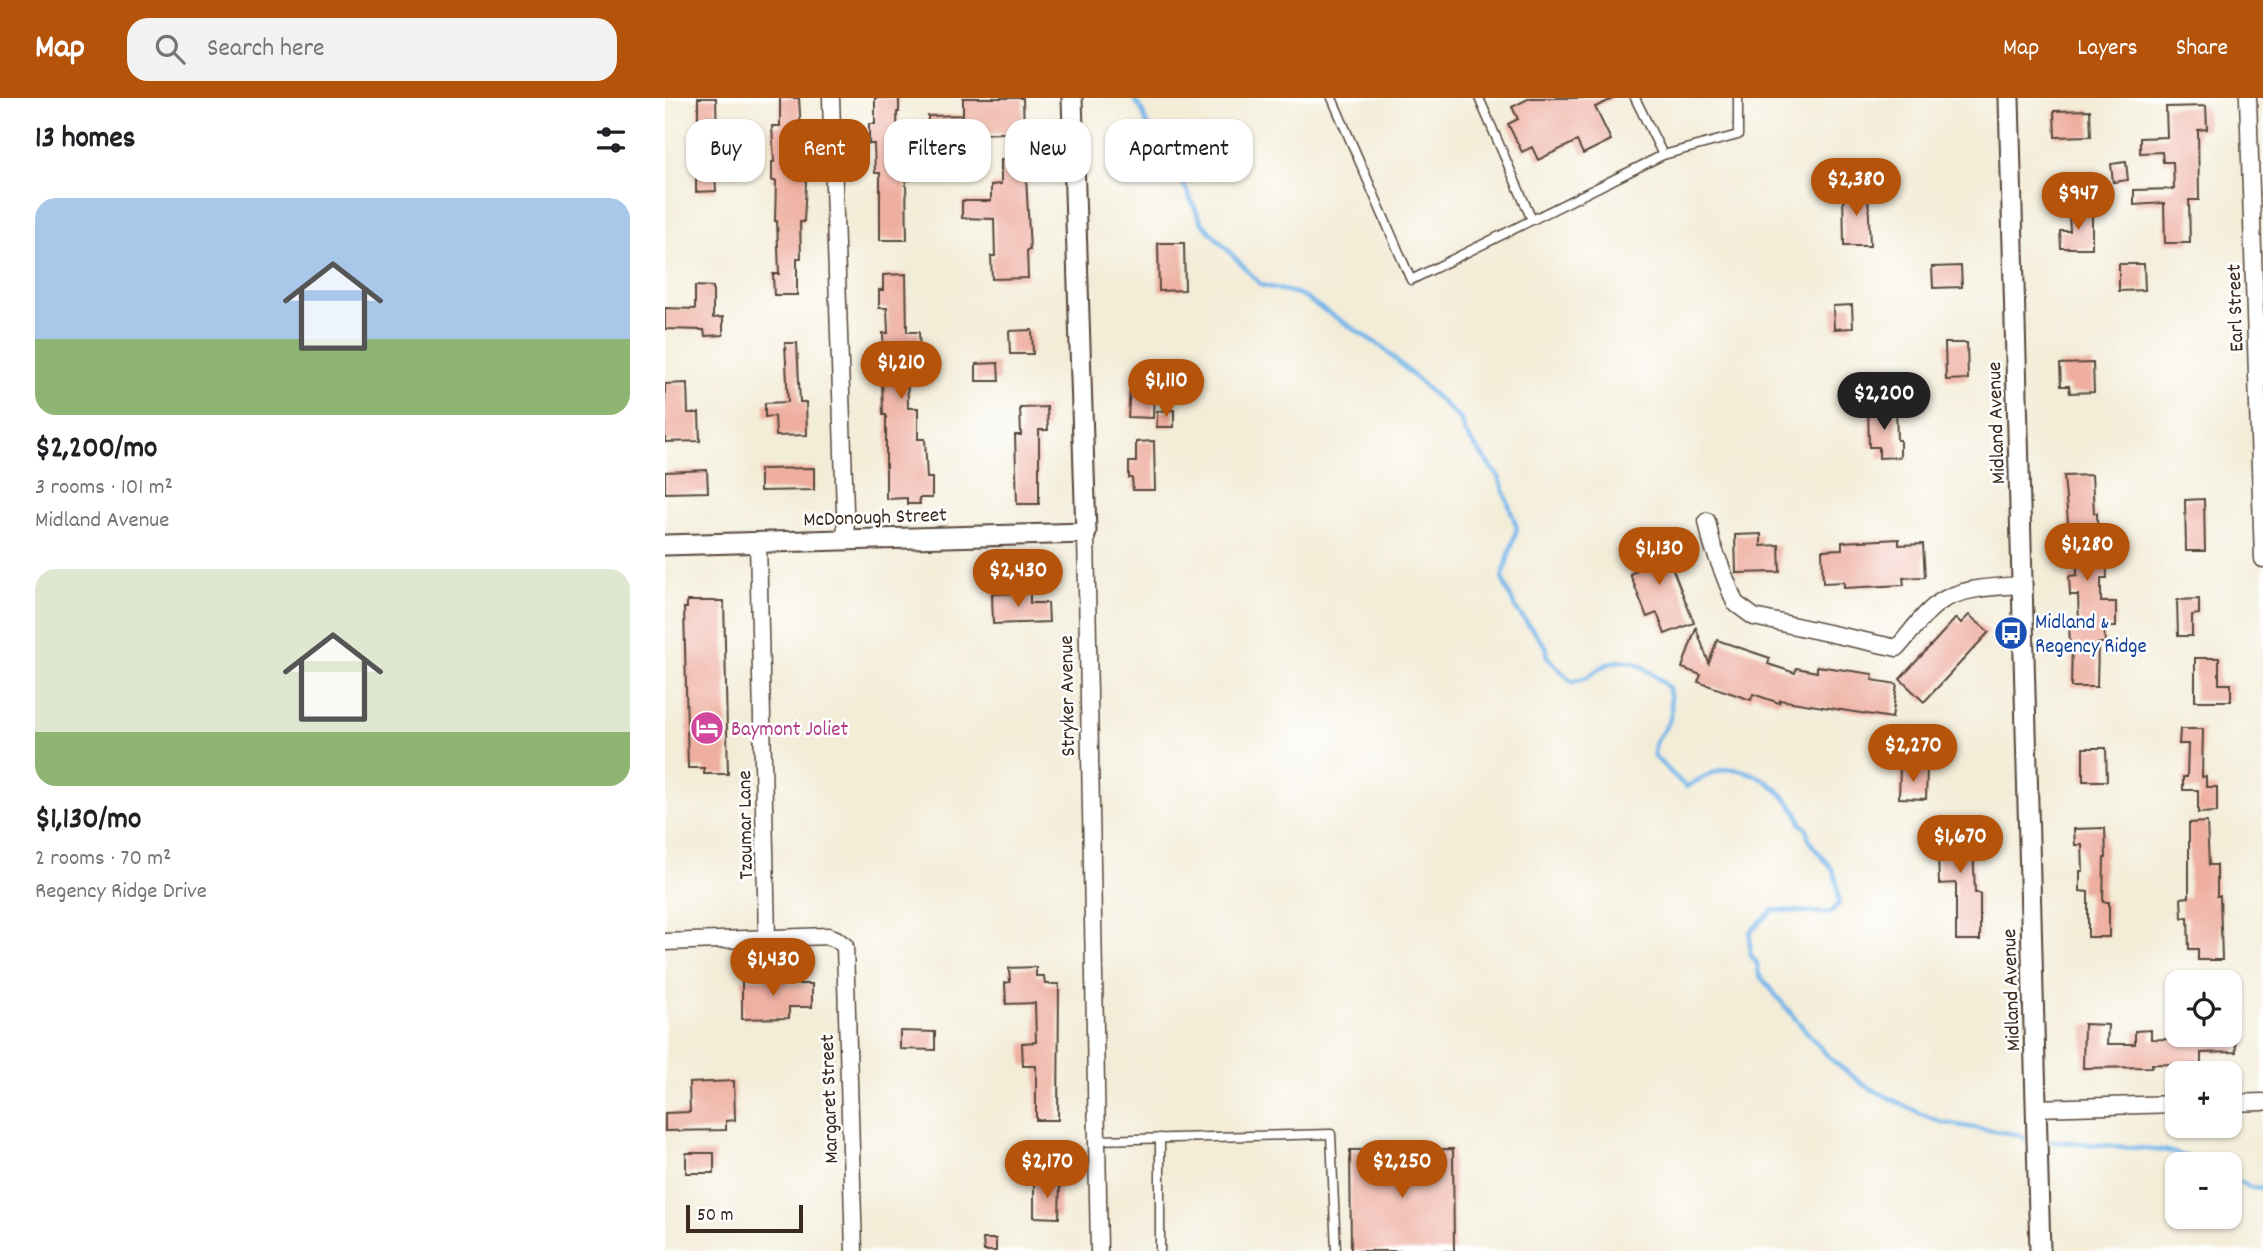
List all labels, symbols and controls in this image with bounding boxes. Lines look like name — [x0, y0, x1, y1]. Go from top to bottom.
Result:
search box — [127, 18, 617, 81]
text: Map — [35, 26, 85, 73]
icon: search — [151, 30, 189, 68]
text: Search here — [207, 31, 325, 68]
text: Map — [2003, 32, 2039, 66]
text: Layers — [2077, 32, 2138, 66]
text: Share — [2176, 32, 2228, 66]
text: 13 homes — [35, 119, 135, 162]
chip: Buy — [686, 119, 765, 182]
chip: Rent — [779, 119, 870, 182]
chip: Filters — [884, 119, 991, 182]
chip: New — [1005, 119, 1091, 182]
chip: Apartment — [1105, 119, 1253, 182]
icon: filters — [592, 121, 630, 159]
pin: $2,380 — [1799, 158, 1913, 218]
text: $2,380 — [1827, 164, 1885, 197]
pin: $947 — [2037, 172, 2119, 232]
text: $947 — [2058, 178, 2098, 211]
icon: home — [270, 243, 396, 369]
street label: Earl Street — [2220, 263, 2254, 352]
pin: $1,210 — [844, 342, 958, 401]
text: $1,210 — [877, 347, 925, 380]
pin: $1,110 — [1109, 360, 1223, 419]
street label: Midland Avenue — [1981, 361, 2015, 485]
text: $1,110 — [1144, 365, 1188, 398]
pin: $2,200 — [1827, 372, 1941, 432]
text: $2,200 — [1853, 378, 1915, 411]
text: $2,200/mo — [35, 429, 157, 472]
text: 3 rooms · 101 m² — [35, 472, 173, 505]
street label: McDonough Street — [803, 501, 948, 536]
text: Midland Avenue — [35, 505, 169, 538]
pin: $1,280 — [2030, 524, 2144, 583]
pin: $1,130 — [1602, 528, 1716, 587]
text: $1,280 — [2061, 529, 2113, 562]
text: $1,130 — [1635, 533, 1683, 566]
pin: $2,430 — [961, 550, 1075, 609]
text: $2,430 — [989, 555, 1047, 588]
place label: Midland & Regency Ridge — [2035, 609, 2147, 663]
icon: home — [270, 614, 396, 740]
bus stop icon: Midland & Regency Ridge — [1992, 614, 2030, 652]
street label: Stryker Avenue — [1053, 635, 1085, 757]
hotel icon: Baymont Joliet — [688, 709, 726, 747]
place label: Baymont Joliet — [731, 716, 848, 746]
pin: $2,270 — [1856, 724, 1970, 784]
text: $2,270 — [1884, 730, 1942, 763]
street label: Tzoumar Lane — [731, 770, 763, 880]
text: $1,130/mo — [35, 800, 141, 843]
pin: $1,670 — [1903, 816, 2017, 875]
text: $1,670 — [1933, 821, 1987, 854]
text: 2 rooms · 70 m² — [35, 843, 171, 876]
text: Regency Ridge Drive — [35, 876, 207, 909]
street label: Midland Avenue — [1996, 928, 2030, 1052]
pin: $1,430 — [716, 939, 830, 998]
text: $1,430 — [746, 944, 800, 977]
map controls — [2165, 970, 2242, 1229]
button: locate — [2165, 970, 2242, 1047]
street label: Margaret Street — [814, 1033, 848, 1164]
button: + — [2165, 1061, 2242, 1138]
pin: $2,170 — [990, 1140, 1104, 1200]
pin: $2,250 — [1345, 1140, 1459, 1200]
text: $2,170 — [1021, 1146, 1073, 1179]
text: $2,250 — [1372, 1146, 1432, 1179]
button: − — [2165, 1152, 2242, 1229]
scale bar — [686, 1202, 803, 1234]
text: 50 m — [697, 1203, 734, 1230]

